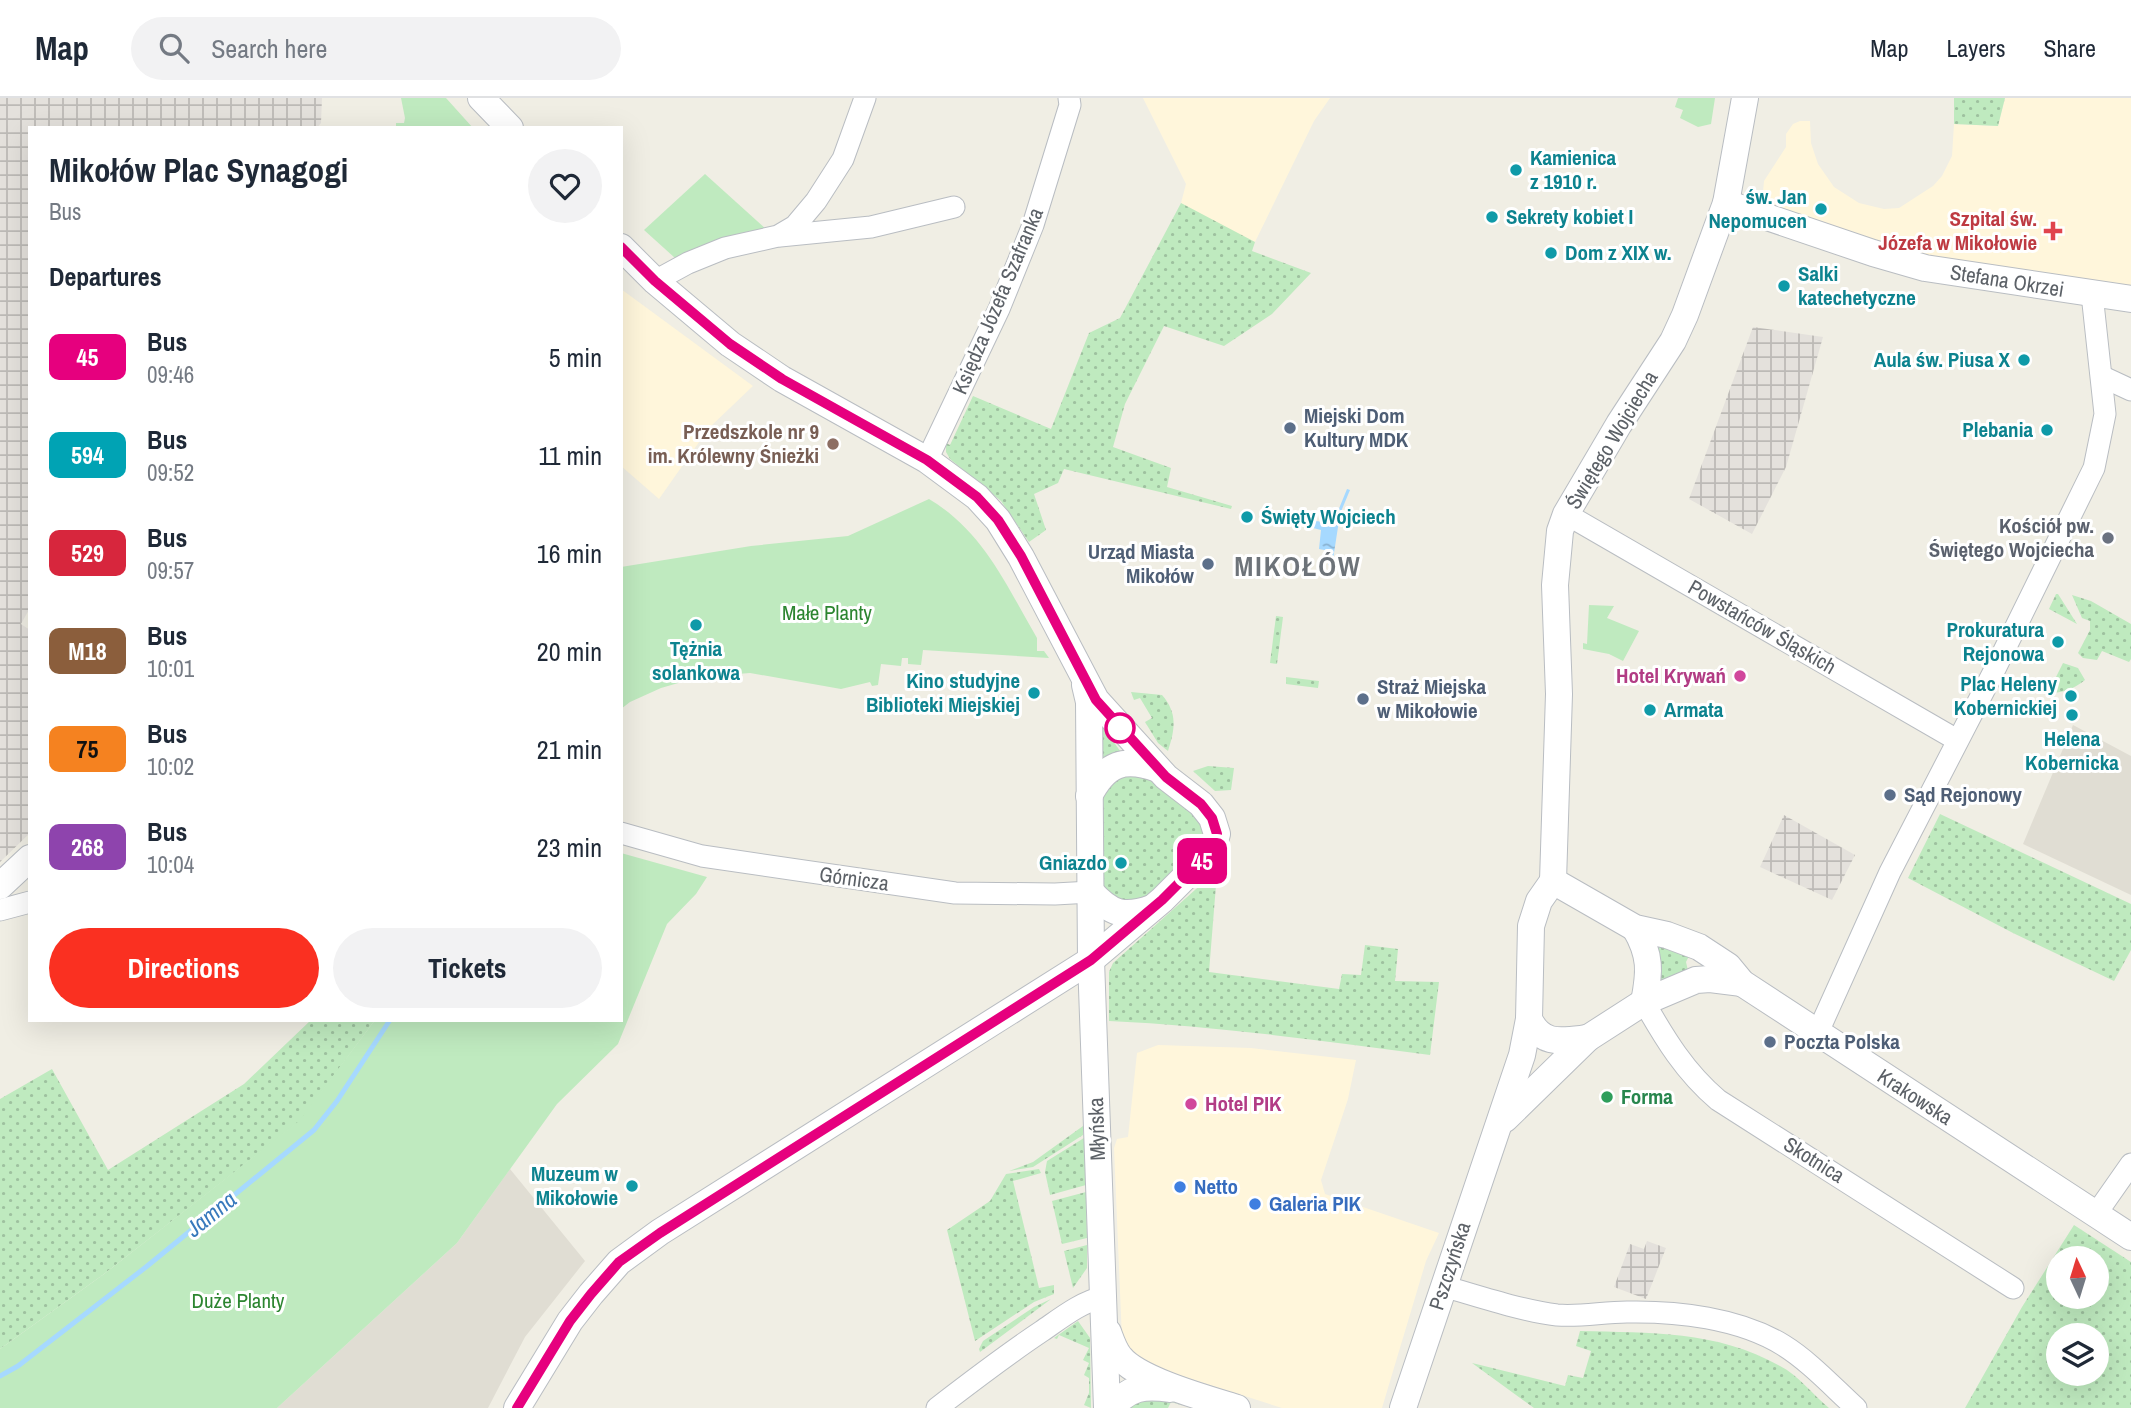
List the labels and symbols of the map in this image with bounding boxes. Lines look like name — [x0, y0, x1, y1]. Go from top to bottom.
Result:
place label: Kamienica z 1910 r. — [1530, 143, 1617, 196]
marker: Kamienica z 1910 r. — [1508, 162, 1524, 178]
place label: św. Jan Nepomucen — [1708, 182, 1807, 235]
marker: św. Jan Nepomucen — [1813, 201, 1829, 217]
place label: Sekrety kobiet I — [1506, 202, 1633, 231]
street label: Księdza Józefa Szafranka — [945, 203, 1050, 399]
place label: Szpital św. Józefa w Mikołowie — [1878, 204, 2037, 257]
marker: Sekrety kobiet I — [1484, 209, 1500, 225]
marker: Szpital św. Józefa w Mikołowie — [2043, 221, 2063, 241]
place label: Dom z XIX w. — [1565, 238, 1672, 267]
marker: Dom z XIX w. — [1543, 245, 1559, 261]
street label: Stefana Okrzei — [1948, 257, 2066, 304]
place label: Salki katechetyczne — [1798, 259, 1916, 312]
marker: Salki katechetyczne — [1776, 278, 1792, 294]
place label: Aula św. Piusa X — [1874, 345, 2011, 374]
marker: Aula św. Piusa X — [2016, 352, 2032, 368]
street label: Świętego Wojciecha — [1559, 365, 1665, 514]
place label: Miejski Dom Kultury MDK — [1304, 401, 1409, 454]
place label: Plebania — [1962, 415, 2033, 444]
place label: Przedszkole nr 9 im. Królewny Śnieżki — [648, 417, 819, 470]
marker: Miejski Dom Kultury MDK — [1282, 420, 1298, 436]
marker: Plebania — [2039, 422, 2055, 438]
marker: Przedszkole nr 9 im. Królewny Śnieżki — [825, 436, 841, 452]
place label: Święty Wojciech — [1261, 502, 1396, 531]
marker: Święty Wojciech — [1239, 509, 1255, 525]
place label: Kościół pw. Świętego Wojciecha — [1929, 511, 2094, 564]
marker: Kościół pw. Świętego Wojciecha — [2100, 530, 2116, 546]
place label: Urząd Miasta Mikołów — [1088, 537, 1195, 590]
district label: MIKOŁÓW — [1234, 547, 1362, 585]
marker: Urząd Miasta Mikołów — [1200, 556, 1216, 572]
street label: Powstańców Śląskich — [1683, 572, 1842, 681]
park label: Małe Planty — [782, 598, 872, 627]
place label: Prokuratura Rejonowa — [1946, 615, 2044, 668]
marker: Tężnia solankowa — [688, 617, 704, 633]
place label: Tężnia solankowa — [652, 634, 740, 687]
marker: Prokuratura Rejonowa — [2050, 634, 2066, 650]
place label: Hotel Krywań — [1616, 661, 1726, 690]
place label: Kino studyjne Biblioteki Miejskiej — [866, 666, 1020, 719]
marker: Hotel Krywań — [1732, 668, 1748, 684]
place label: Plac Heleny Kobernickiej — [1954, 669, 2057, 722]
place label: Straż Miejska w Mikołowie — [1377, 672, 1487, 725]
marker: Kino studyjne Biblioteki Miejskiej — [1026, 685, 1042, 701]
marker: Plac Heleny Kobernickiej — [2063, 688, 2079, 704]
marker: Straż Miejska w Mikołowie — [1355, 691, 1371, 707]
place label: Armata — [1664, 695, 1724, 724]
marker: Armata — [1642, 702, 1658, 718]
marker: Helena Kobernicka — [2064, 707, 2080, 723]
unlabelled marker — [1105, 713, 1135, 743]
place label: Helena Kobernicka — [2025, 724, 2119, 777]
place label: Sąd Rejonowy — [1904, 780, 2022, 809]
marker: Sąd Rejonowy — [1882, 787, 1898, 803]
line badge: 45 — [1170, 838, 1234, 884]
place label: Gniazdo — [1039, 848, 1107, 877]
marker: Gniazdo — [1113, 855, 1129, 871]
street label: Górnicza — [817, 859, 891, 898]
place label: Poczta Polska — [1784, 1027, 1900, 1056]
marker: Poczta Polska — [1762, 1034, 1778, 1050]
street label: Krakowska — [1872, 1061, 1959, 1132]
place label: Forma — [1621, 1082, 1673, 1111]
place label: Hotel PIK — [1205, 1089, 1282, 1118]
marker: Forma — [1599, 1089, 1615, 1105]
marker: Hotel PIK — [1183, 1096, 1199, 1112]
street label: Młyńska — [1081, 1097, 1112, 1161]
street label: Skotnica — [1778, 1130, 1851, 1190]
place label: Muzeum w Mikołowie — [531, 1159, 619, 1212]
place label: Netto — [1194, 1172, 1238, 1201]
marker: Muzeum w Mikołowie — [624, 1178, 640, 1194]
marker: Netto — [1172, 1179, 1188, 1195]
water label: Jamna — [178, 1184, 242, 1244]
place label: Galeria PIK — [1269, 1189, 1361, 1218]
marker: Galeria PIK — [1247, 1196, 1263, 1212]
street label: Pszczyńska — [1422, 1218, 1477, 1314]
north arrow — [2046, 1246, 2109, 1309]
park label: Duże Planty — [192, 1286, 285, 1315]

